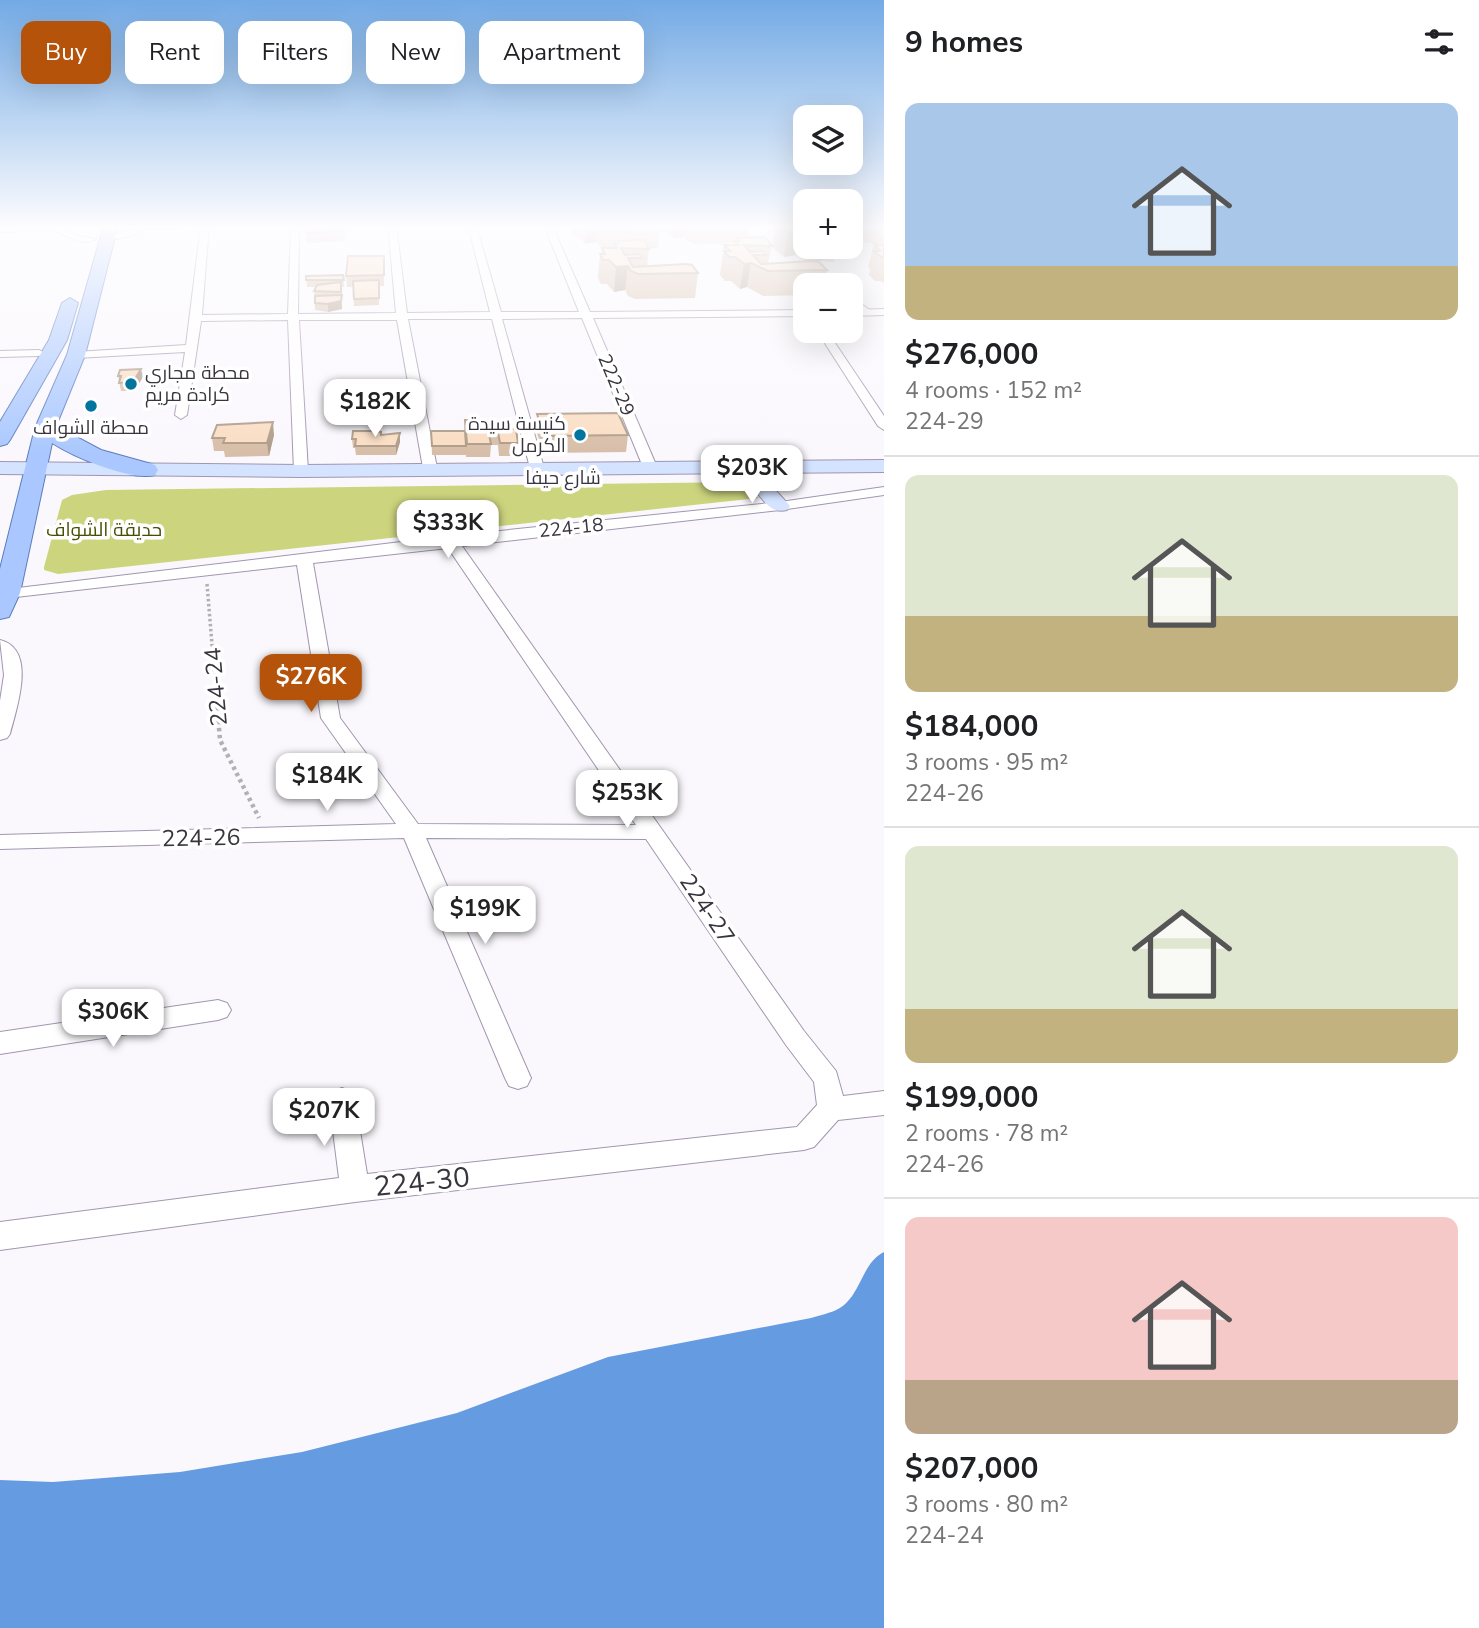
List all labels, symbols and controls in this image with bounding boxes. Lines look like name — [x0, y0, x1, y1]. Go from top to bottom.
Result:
chip: Buy — [21, 21, 111, 84]
chip: Rent — [125, 21, 224, 84]
chip: Filters — [238, 21, 352, 84]
chip: New — [366, 21, 465, 84]
chip: Apartment — [479, 21, 644, 84]
text: 9 homes — [905, 22, 1023, 63]
icon: filters — [1420, 23, 1458, 61]
map controls — [793, 105, 863, 343]
button: layers — [793, 105, 863, 175]
icon: home — [1119, 148, 1245, 274]
button: + — [793, 189, 863, 259]
button: − — [793, 273, 863, 343]
text: $276,000 — [905, 334, 1038, 375]
street label: 222-29 — [591, 350, 641, 420]
place label: محطة مجاري كرادة مريم — [145, 360, 250, 408]
text: 4 rooms · 152 m² — [905, 375, 1082, 406]
marker: محطة مجاري كرادة مريم — [123, 376, 139, 392]
pin: $182K — [326, 380, 424, 439]
text: $182K — [340, 386, 410, 417]
marker: محطة الشواف — [83, 398, 99, 414]
text: 224-29 — [905, 406, 984, 437]
place label: كنيسة سيدة الكرمل — [468, 411, 566, 459]
place label: محطة الشواف — [33, 415, 149, 441]
marker: كنيسة سيدة الكرمل — [572, 427, 588, 443]
pin: $203K — [703, 446, 801, 505]
text: $203K — [717, 452, 787, 483]
street label: شارع حيفا — [525, 465, 601, 491]
pin: $333K — [399, 500, 497, 560]
text: $333K — [413, 507, 483, 538]
street label: 224-18 — [537, 512, 605, 544]
park label: حديقة الشواف — [46, 517, 162, 543]
icon: home — [1119, 520, 1245, 646]
street label: 224-24 — [197, 646, 235, 728]
pin: $276K — [262, 654, 360, 714]
text: $276K — [276, 661, 346, 692]
text: $184,000 — [905, 706, 1038, 747]
text: 3 rooms · 95 m² — [905, 747, 1068, 778]
pin: $184K — [278, 754, 376, 813]
text: $184K — [292, 760, 362, 791]
pin: $253K — [578, 770, 676, 830]
text: $253K — [592, 777, 662, 808]
text: 224-26 — [905, 778, 984, 809]
street label: 224-26 — [161, 822, 241, 854]
street label: 224-27 — [672, 868, 742, 950]
pin: $199K — [436, 886, 534, 946]
icon: home — [1119, 891, 1245, 1017]
text: $199K — [450, 893, 520, 924]
pin: $306K — [64, 990, 162, 1049]
text: $306K — [78, 996, 148, 1027]
text: $199,000 — [905, 1077, 1038, 1118]
pin: $207K — [275, 1088, 373, 1148]
text: $207K — [289, 1095, 359, 1126]
text: 2 rooms · 78 m² — [905, 1118, 1068, 1149]
text: 224-26 — [905, 1149, 984, 1180]
street label: 224-30 — [372, 1158, 472, 1206]
icon: home — [1119, 1262, 1245, 1388]
text: $207,000 — [905, 1448, 1038, 1489]
text: 3 rooms · 80 m² — [905, 1489, 1068, 1520]
text: 224-24 — [905, 1520, 984, 1551]

